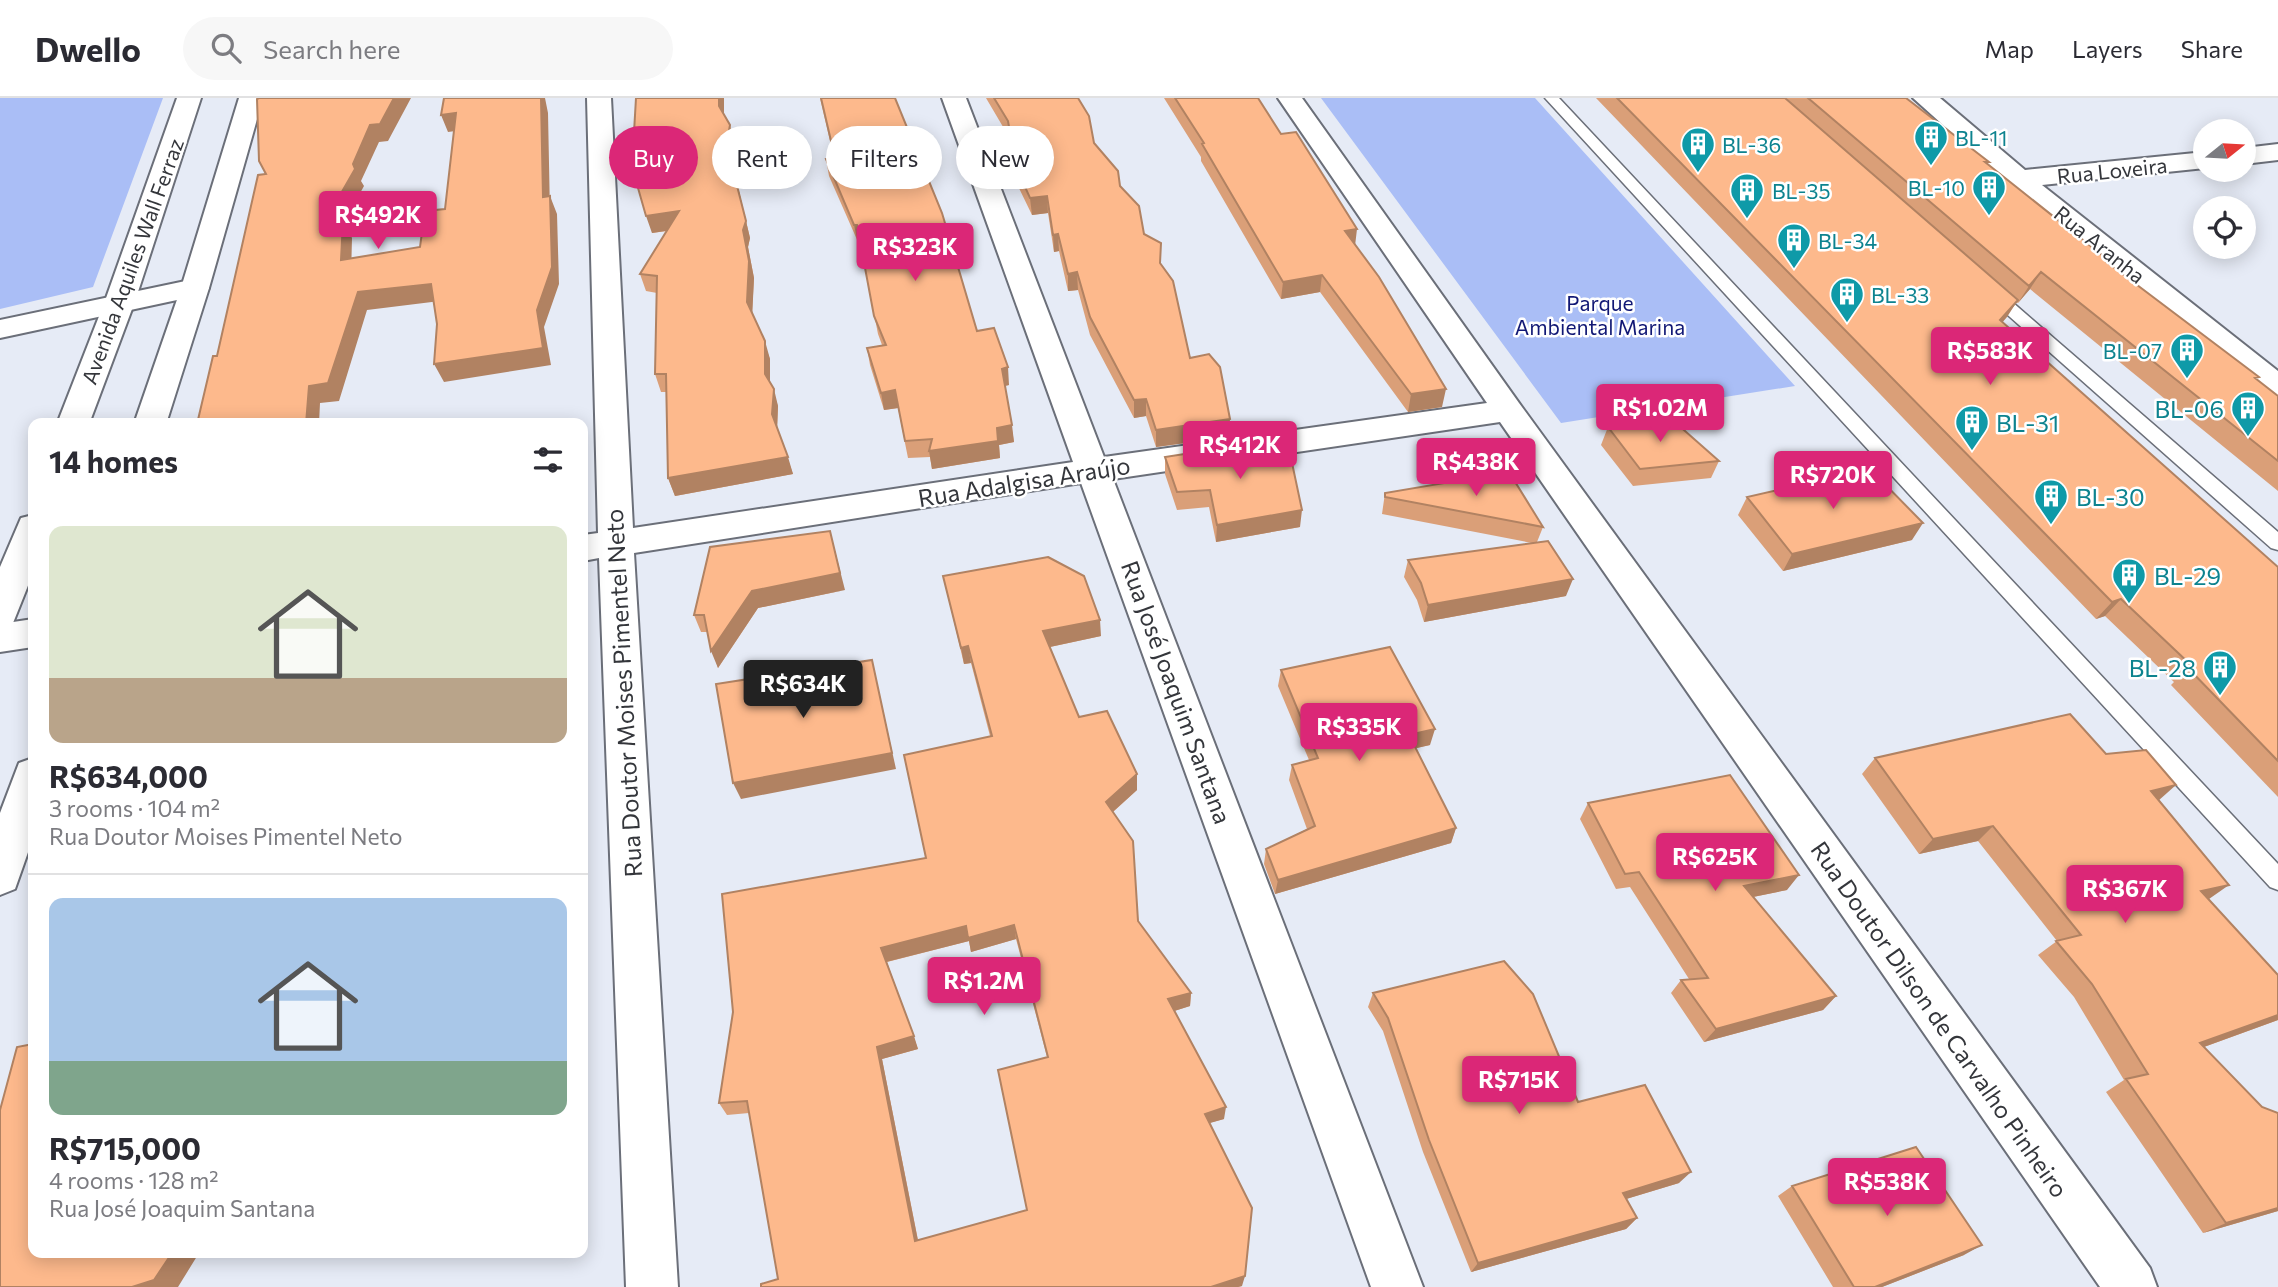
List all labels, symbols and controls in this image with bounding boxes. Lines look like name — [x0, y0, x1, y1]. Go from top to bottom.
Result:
search box — [183, 17, 673, 80]
text: Dwello — [35, 28, 141, 69]
icon: search — [207, 29, 245, 67]
text: Search here — [263, 33, 401, 64]
text: Map — [1985, 34, 2034, 63]
text: Layers — [2072, 34, 2143, 63]
text: Share — [2181, 34, 2243, 63]
building icon: BL-11 — [1912, 118, 1950, 167]
north arrow — [2193, 119, 2256, 182]
map controls — [2193, 119, 2256, 259]
building icon: BL-36 — [1679, 125, 1717, 174]
place label: BL-11 — [1955, 125, 2007, 150]
chip: Buy — [609, 126, 698, 189]
chip: Rent — [712, 126, 812, 189]
chip: Filters — [826, 126, 942, 189]
chip: New — [956, 126, 1054, 189]
place label: BL-36 — [1722, 132, 1781, 157]
street label: Avenida Aquiles Wall Ferraz — [76, 135, 188, 387]
street label: Rua Loveira — [2056, 152, 2168, 188]
building icon: BL-10 — [1970, 168, 2008, 217]
building icon: BL-35 — [1728, 171, 1766, 220]
place label: BL-10 — [1908, 175, 1965, 200]
place label: BL-35 — [1772, 178, 1831, 203]
pin: R$492K — [321, 192, 435, 251]
button: locate — [2193, 196, 2256, 259]
text: R$492K — [335, 200, 421, 228]
street label: Rua Aranha — [2050, 200, 2150, 288]
building icon: BL-34 — [1775, 221, 1813, 270]
pin: R$323K — [858, 223, 972, 283]
place label: BL-34 — [1818, 228, 1877, 253]
text: R$323K — [873, 232, 957, 260]
building icon: BL-33 — [1828, 275, 1866, 324]
place label: BL-33 — [1871, 282, 1929, 307]
park label: Parque Ambiental Marina — [1515, 290, 1685, 339]
pin: R$583K — [1933, 328, 2047, 387]
building icon: BL-07 — [2168, 331, 2206, 380]
text: R$583K — [1947, 336, 2033, 364]
place label: BL-07 — [2103, 338, 2162, 363]
pin: R$1.02M — [1595, 384, 1725, 444]
building icon: BL-06 — [2229, 389, 2267, 438]
text: R$1.02M — [1612, 393, 1708, 421]
place label: BL-06 — [2154, 394, 2224, 423]
building icon: BL-31 — [1953, 403, 1991, 452]
place label: BL-31 — [1996, 408, 2059, 437]
pin: R$412K — [1183, 422, 1297, 481]
text: R$412K — [1199, 430, 1281, 458]
pin: R$438K — [1419, 438, 1533, 498]
icon: filters — [529, 441, 567, 479]
text: 14 homes — [49, 442, 178, 479]
text: R$438K — [1433, 447, 1519, 475]
street label: Rua Adalgisa Araújo — [916, 450, 1132, 512]
pin: R$720K — [1776, 452, 1890, 511]
text: R$720K — [1790, 460, 1876, 488]
building icon: BL-30 — [2032, 477, 2070, 526]
place label: BL-30 — [2076, 482, 2145, 511]
street label: Rua Doutor Moises Pimentel Neto — [599, 508, 647, 878]
street label: Rua José Joaquim Santana — [1116, 556, 1238, 828]
building icon: BL-29 — [2110, 556, 2148, 605]
place label: BL-29 — [2154, 561, 2221, 590]
icon: home — [245, 571, 371, 697]
building icon: BL-28 — [2201, 648, 2239, 697]
place label: BL-28 — [2129, 653, 2196, 682]
pin: R$634K — [746, 660, 860, 720]
text: R$634K — [760, 669, 846, 697]
pin: R$335K — [1302, 704, 1416, 763]
text: R$335K — [1316, 712, 1402, 740]
text: R$634,000 — [49, 757, 208, 794]
text: 3 rooms · 104 m² — [49, 794, 220, 822]
text: Rua Doutor Moises Pimentel Neto — [49, 822, 402, 850]
pin: R$625K — [1658, 834, 1772, 893]
street label: Rua Doutor Dilson de Carvalho Pinheiro — [1805, 835, 2075, 1203]
text: R$625K — [1672, 842, 1758, 870]
pin: R$367K — [2068, 866, 2182, 925]
text: R$367K — [2082, 874, 2168, 902]
icon: home — [245, 943, 371, 1069]
pin: R$1.2M — [927, 958, 1041, 1017]
text: R$1.2M — [944, 966, 1024, 994]
pin: R$715K — [1462, 1056, 1576, 1116]
text: R$715K — [1478, 1065, 1560, 1093]
text: R$715,000 — [49, 1129, 201, 1166]
pin: R$538K — [1830, 1158, 1944, 1218]
text: 4 rooms · 128 m² — [49, 1166, 218, 1194]
text: R$538K — [1844, 1167, 1930, 1195]
text: Rua José Joaquim Santana — [49, 1194, 315, 1222]

